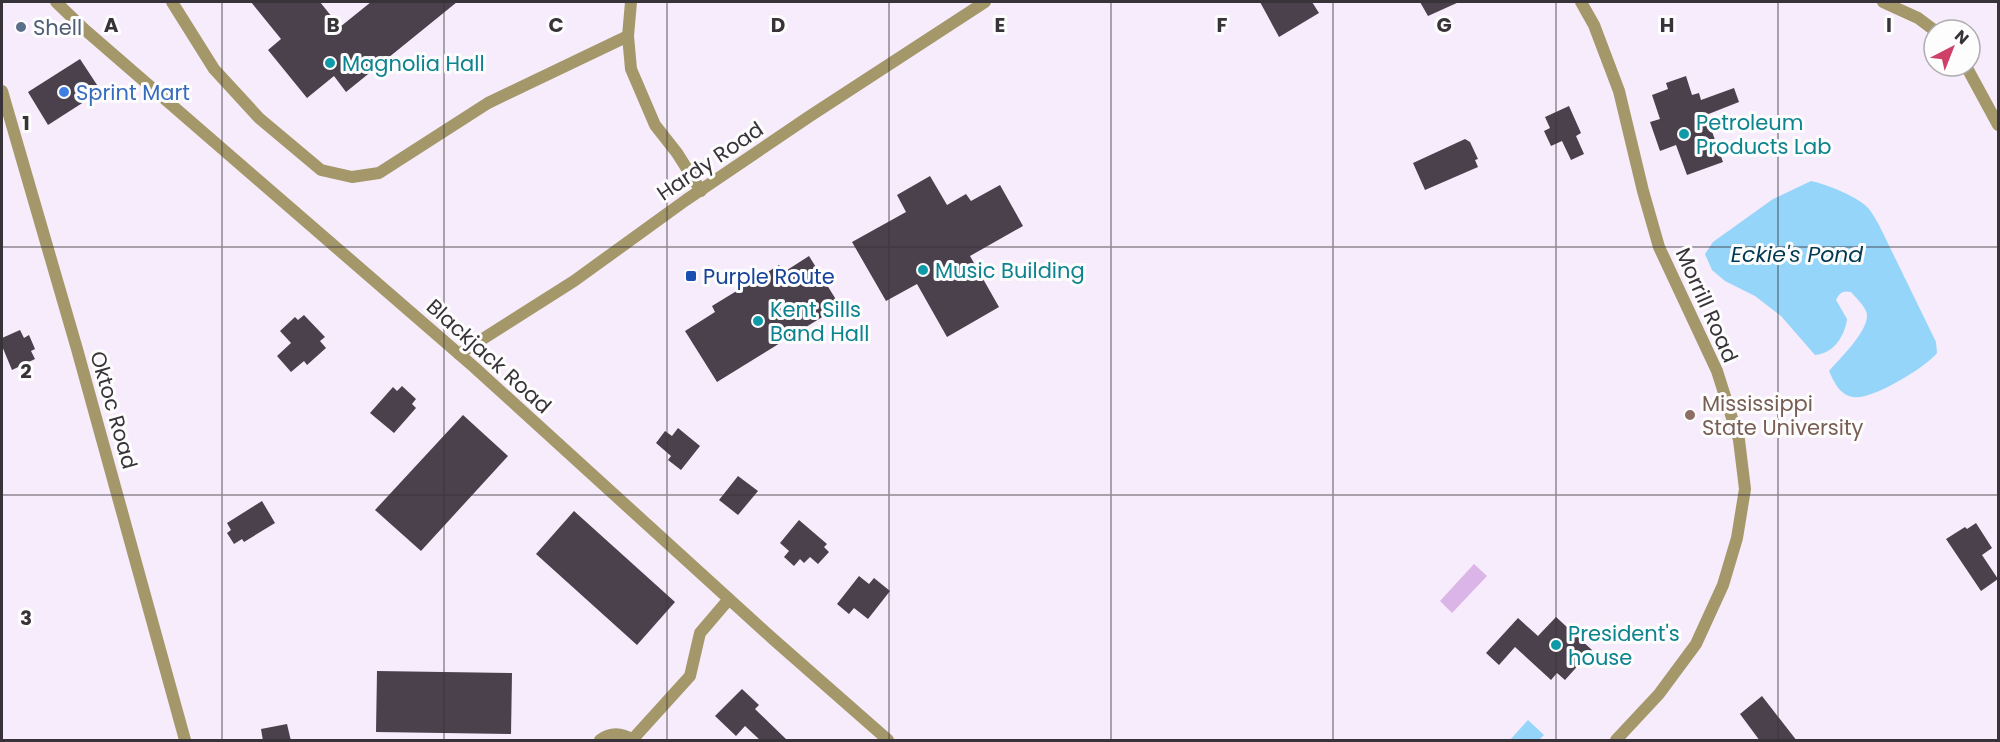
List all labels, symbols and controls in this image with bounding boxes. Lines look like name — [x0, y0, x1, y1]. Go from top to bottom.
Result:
text: A — [104, 11, 119, 39]
text: B — [326, 11, 340, 39]
text: C — [548, 11, 564, 39]
text: D — [771, 11, 785, 39]
text: E — [995, 11, 1005, 39]
text: F — [1217, 11, 1228, 39]
text: G — [1436, 11, 1452, 39]
text: H — [1660, 11, 1674, 39]
text: I — [1886, 11, 1892, 39]
place label: Shell — [33, 13, 82, 42]
north arrow — [1922, 18, 1982, 78]
marker: Shell — [14, 20, 28, 34]
text: N — [1950, 25, 1974, 50]
place label: Magnolia Hall — [342, 49, 485, 78]
marker: Magnolia Hall — [323, 56, 337, 70]
place label: Sprint Mart — [76, 78, 190, 107]
marker: Sprint Mart — [57, 85, 71, 99]
place label: Petroleum Products Lab — [1696, 108, 1832, 161]
text: 1 — [22, 109, 30, 137]
street label: Hardy Road — [651, 115, 769, 207]
marker: Petroleum Products Lab — [1677, 127, 1691, 141]
water label: Eckie's Pond — [1731, 239, 1863, 270]
street label: Morrill Road — [1669, 243, 1745, 367]
place label: Music Building — [935, 256, 1085, 285]
place label: Purple Route — [703, 262, 835, 291]
marker: Music Building — [916, 263, 930, 277]
marker: Purple Route — [684, 269, 698, 283]
street label: Blackjack Road — [420, 292, 558, 420]
place label: Kent Sills Band Hall — [770, 295, 869, 348]
marker: Kent Sills Band Hall — [751, 314, 765, 328]
street label: Oktoc Road — [83, 348, 145, 472]
text: 2 — [20, 357, 32, 385]
place label: Mississippi State University — [1702, 389, 1864, 442]
marker: Mississippi State University — [1683, 408, 1697, 422]
text: 3 — [20, 604, 32, 632]
place label: President's house — [1568, 619, 1680, 672]
marker: President's house — [1549, 638, 1563, 652]

